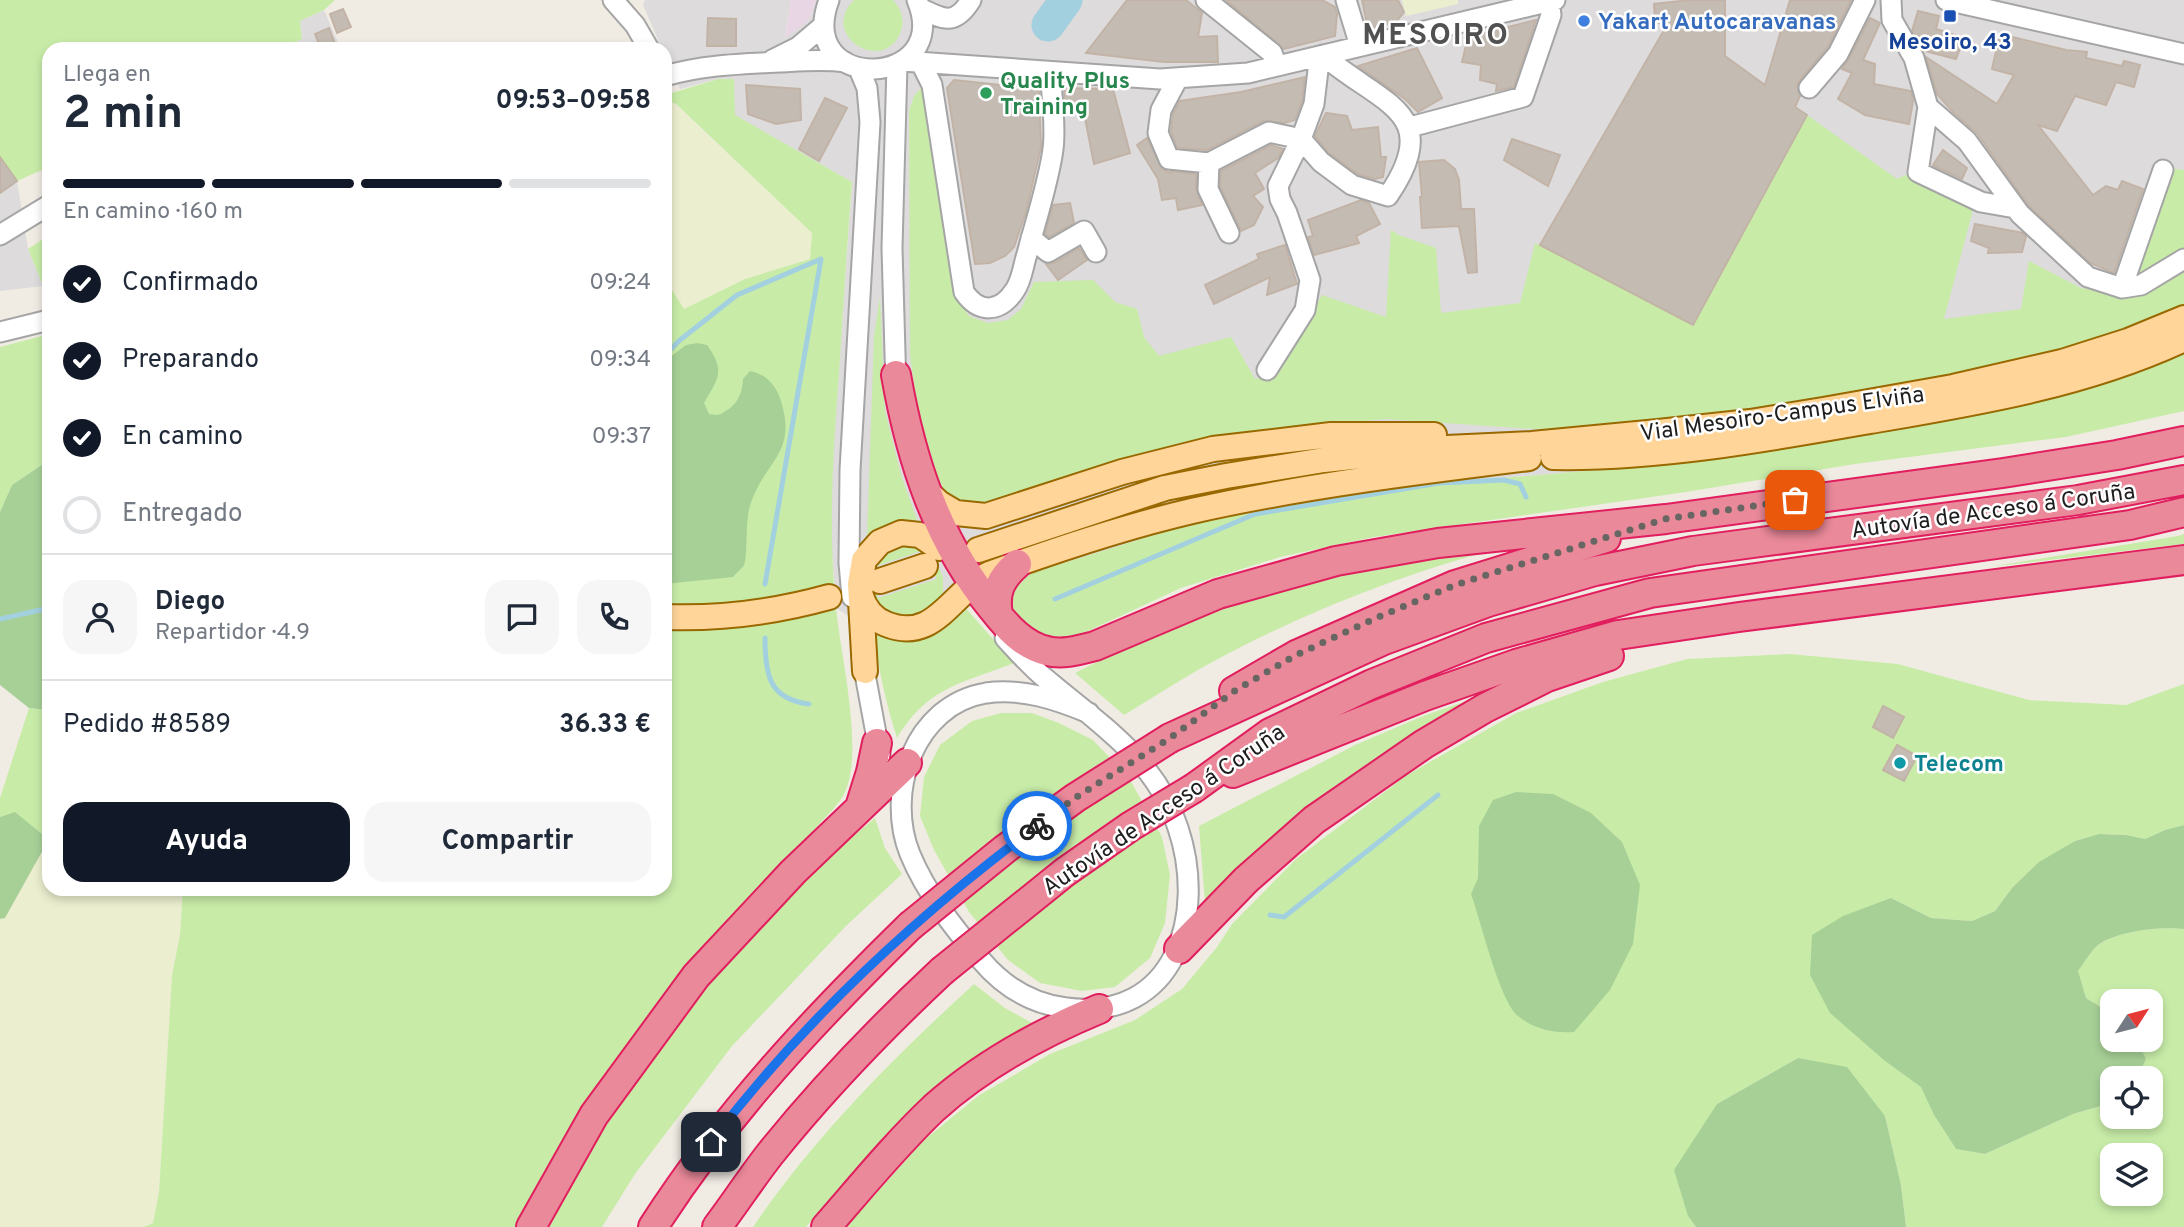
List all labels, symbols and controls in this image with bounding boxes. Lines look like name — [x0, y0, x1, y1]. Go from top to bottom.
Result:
marker: Mesoiro, 43 — [1942, 8, 1958, 24]
place label: Yakart Autocaravanas — [1598, 9, 1836, 38]
marker: Yakart Autocaravanas — [1576, 13, 1592, 29]
district label: MESOIRO — [1362, 18, 1510, 55]
place label: Mesoiro, 43 — [1888, 29, 2012, 58]
text: Llega en — [63, 61, 151, 90]
place label: Quality Plus Training — [1000, 68, 1130, 123]
text: 09:53–09:58 — [496, 85, 651, 118]
marker: Quality Plus Training — [978, 85, 994, 101]
text: 2 min — [63, 86, 183, 145]
text: En camino · 160 m — [63, 198, 243, 227]
icon: check — [63, 265, 101, 303]
text: Confirmado — [122, 267, 259, 300]
text: 09:24 — [589, 269, 651, 298]
icon: check — [63, 342, 101, 380]
text: Preparando — [122, 344, 259, 377]
text: 09:34 — [589, 346, 651, 375]
street label: Vial Mesoiro-Campus Elviña — [1638, 381, 1926, 450]
icon: check — [63, 419, 101, 457]
text: En camino — [122, 421, 243, 454]
text: 09:37 — [592, 423, 651, 452]
pin — [1765, 470, 1825, 530]
street label: Autovía de Acceso á Coruña — [1850, 478, 2137, 547]
icon: bag — [1776, 481, 1814, 519]
text: Entregado — [122, 498, 242, 531]
button: person — [63, 580, 137, 654]
button: chat — [485, 580, 559, 654]
button: phone — [577, 580, 651, 654]
text: Diego — [155, 586, 225, 619]
text: Repartidor · 4.9 — [155, 619, 310, 648]
text: Pedido #8589 — [63, 709, 231, 742]
text: 36.33 € — [559, 709, 651, 742]
street label: Autovía de Acceso á Coruña — [1038, 719, 1291, 903]
place label: Telecom — [1914, 751, 2004, 780]
marker: Telecom — [1892, 755, 1908, 771]
courier — [1002, 791, 1072, 861]
button: Ayuda — [63, 802, 350, 882]
button: Compartir — [364, 802, 651, 882]
icon: bike — [1018, 807, 1056, 845]
north arrow — [2100, 989, 2163, 1052]
map controls — [2100, 989, 2163, 1206]
button: locate — [2100, 1066, 2163, 1129]
pin — [681, 1112, 741, 1172]
icon: home — [692, 1123, 730, 1161]
button: layers — [2100, 1143, 2163, 1206]

